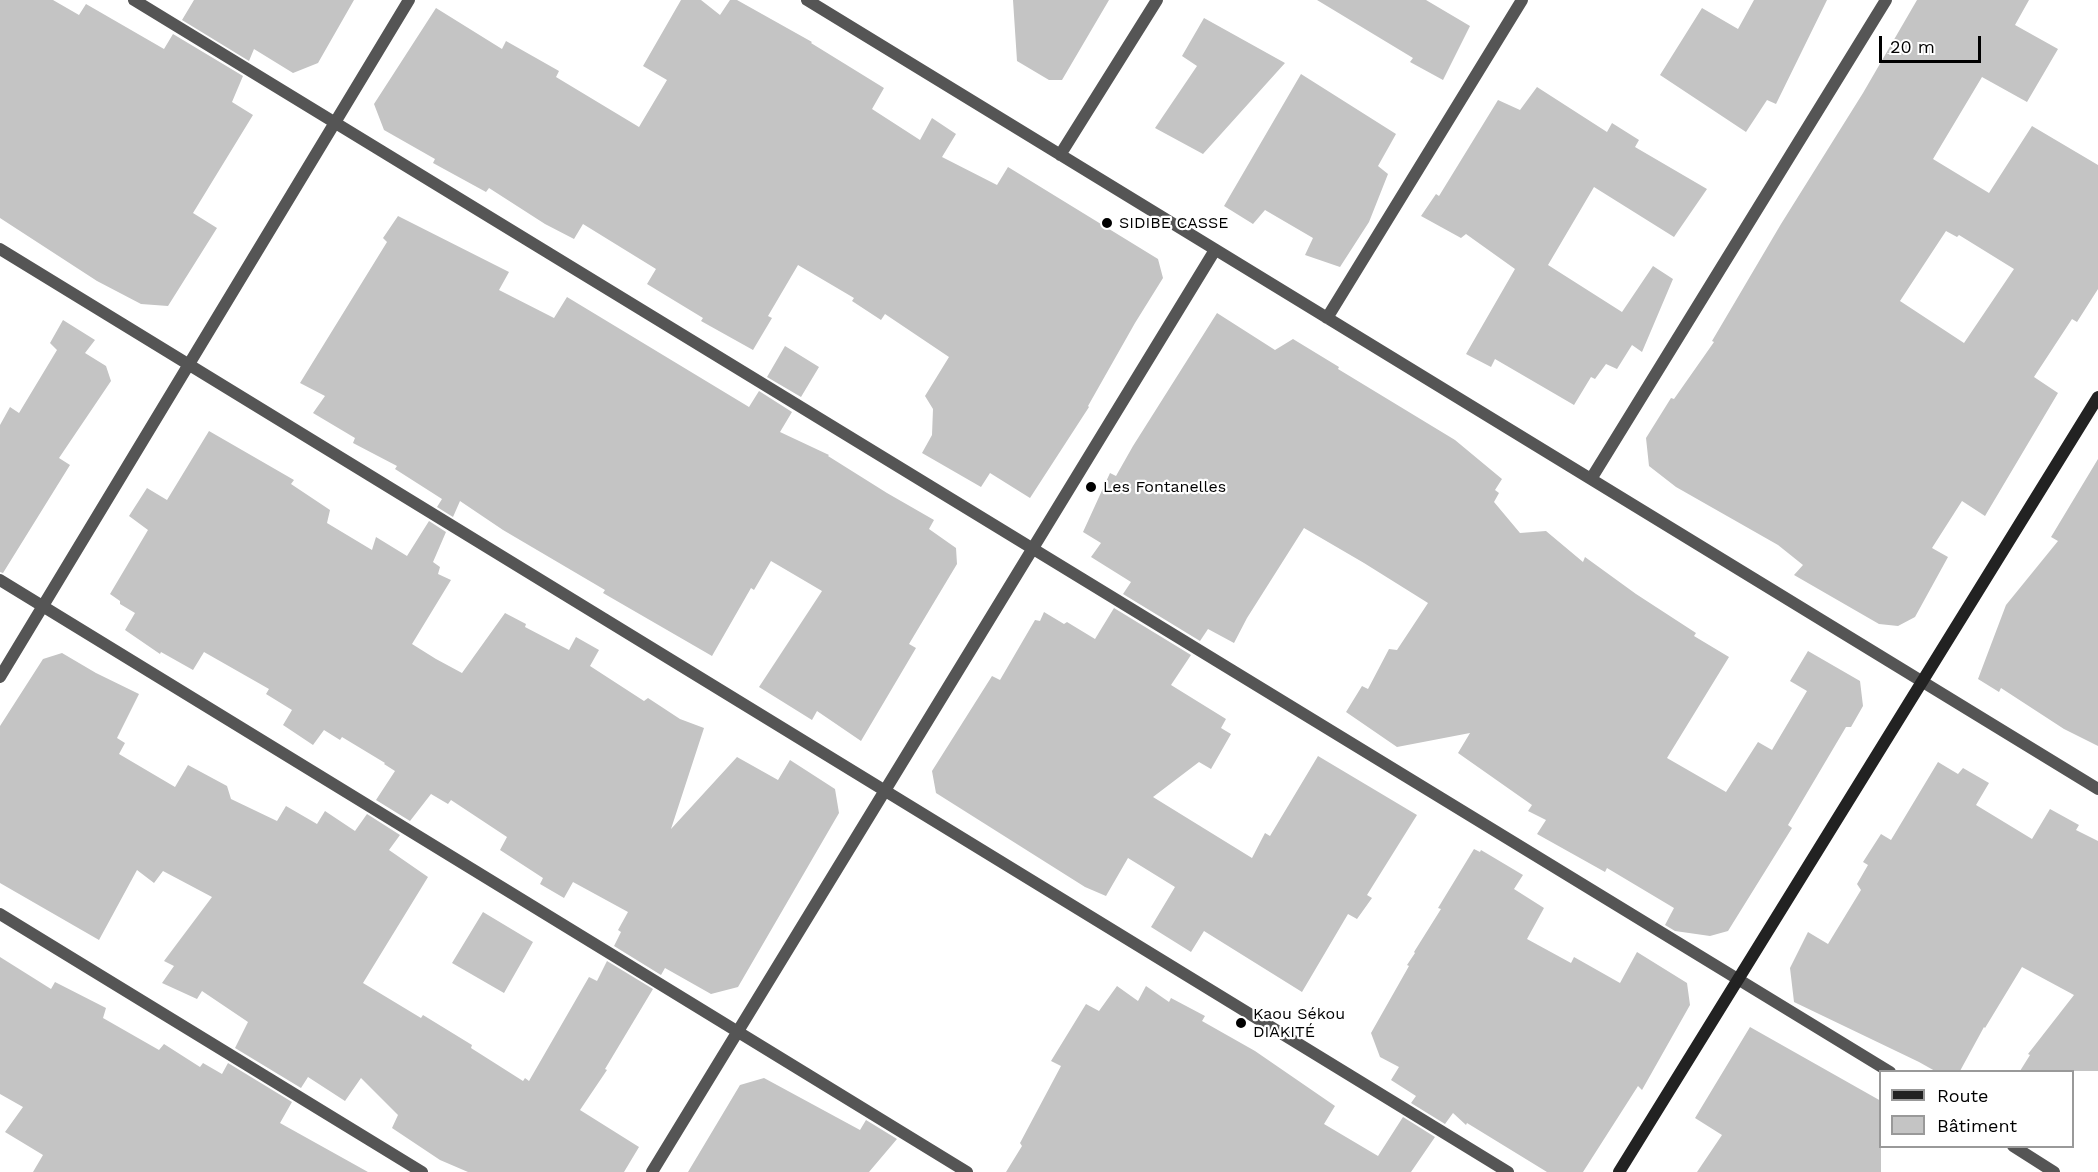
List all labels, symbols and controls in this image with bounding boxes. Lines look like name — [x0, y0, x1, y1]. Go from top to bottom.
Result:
scale bar — [1882, 24, 1984, 62]
text: 20 m — [1890, 36, 1935, 57]
place label: SIDIBE CASSE — [1119, 213, 1229, 233]
marker: SIDIBE CASSE — [1100, 216, 1114, 230]
place label: Les Fontanelles — [1103, 477, 1226, 497]
marker: Les Fontanelles — [1084, 480, 1098, 494]
place label: Kaou Sékou DIAKITÉ — [1253, 1004, 1345, 1042]
marker: Kaou Sékou DIAKITÉ — [1234, 1016, 1248, 1030]
legend — [1879, 1070, 2074, 1148]
text: Route — [1937, 1085, 1989, 1106]
text: Bâtiment — [1937, 1115, 2017, 1136]

